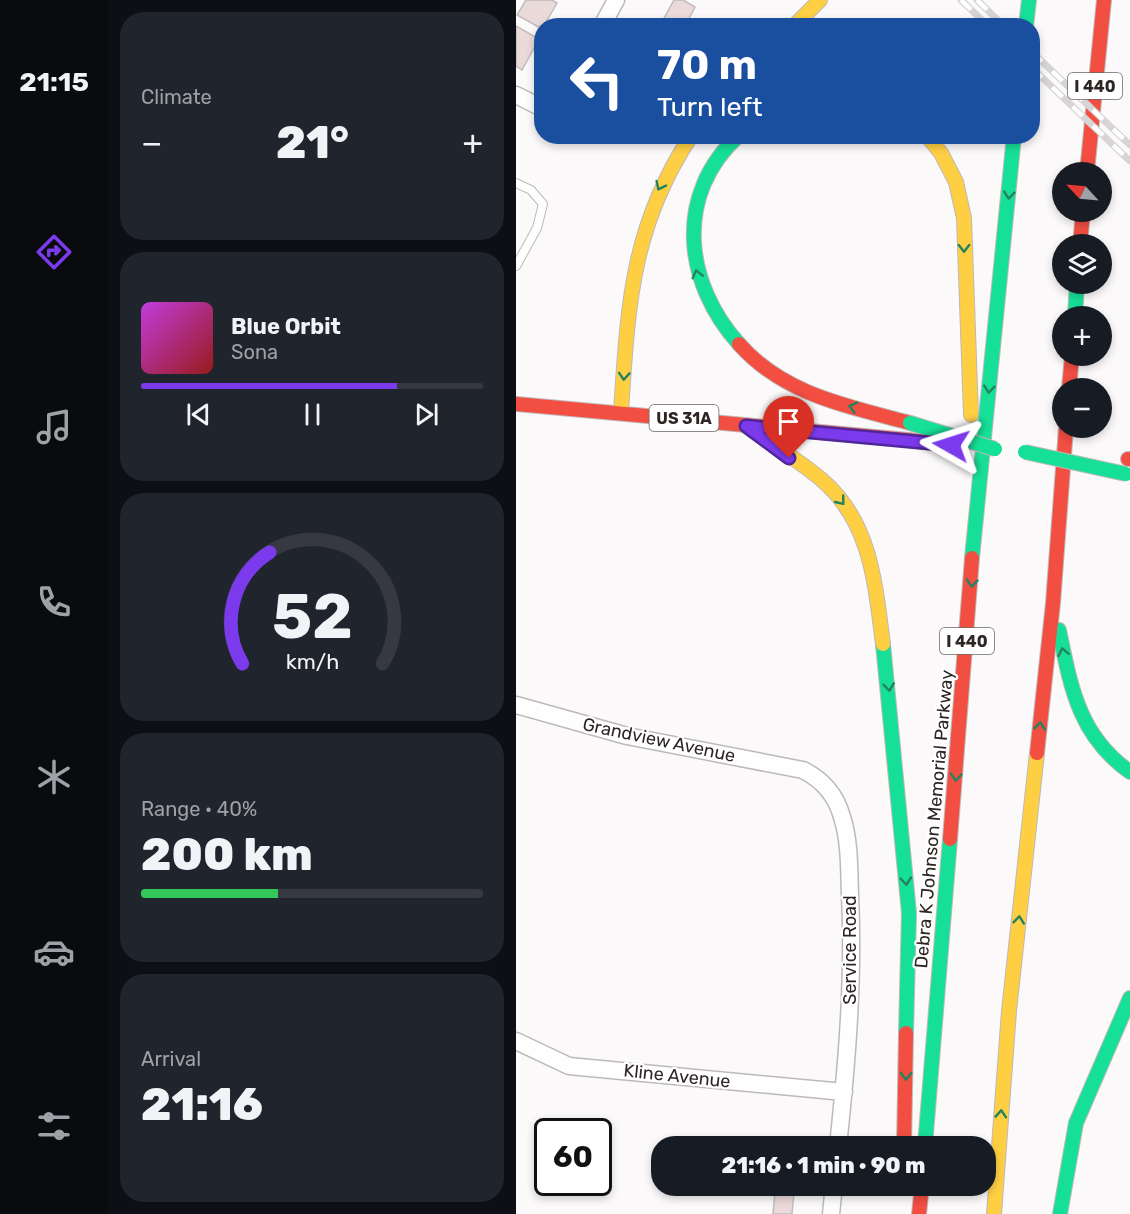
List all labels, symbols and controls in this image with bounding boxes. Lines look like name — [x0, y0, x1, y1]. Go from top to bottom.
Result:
text: 70 m — [657, 40, 757, 90]
icon: left — [558, 42, 636, 120]
text: 21:15 — [19, 66, 89, 98]
road number: I 440 — [1068, 73, 1122, 99]
text: Climate — [141, 85, 212, 109]
text: Turn left — [657, 91, 762, 123]
text: 21° — [276, 116, 349, 169]
text: − — [141, 123, 162, 162]
text: + — [462, 123, 483, 162]
north arrow — [1052, 162, 1112, 222]
map controls — [1052, 162, 1112, 438]
one-way arrow — [656, 180, 668, 191]
one-way arrow — [1003, 190, 1015, 199]
icon: directions — [33, 231, 75, 273]
button: layers — [1052, 234, 1112, 294]
one-way arrow — [958, 244, 970, 253]
one-way arrow — [692, 270, 705, 280]
button: + — [1052, 306, 1112, 366]
text: Blue Orbit — [231, 313, 341, 340]
text: Sona — [231, 340, 278, 364]
one-way arrow — [617, 372, 630, 381]
button: − — [1052, 378, 1112, 438]
one-way arrow — [983, 384, 996, 393]
pin — [763, 396, 814, 458]
icon: previous — [182, 398, 215, 431]
icon: pause — [296, 398, 329, 431]
icon: next — [410, 398, 443, 431]
one-way arrow — [849, 402, 859, 414]
road number: US 31A — [650, 405, 718, 431]
icon: arrive — [772, 405, 805, 438]
icon: music — [33, 406, 75, 448]
position arrow — [919, 413, 983, 477]
one-way arrow — [833, 494, 844, 505]
one-way arrow — [966, 578, 979, 587]
text: 52 — [272, 580, 352, 654]
icon: phone — [33, 581, 75, 623]
road number: I 440 — [940, 628, 994, 654]
one-way arrow — [1057, 647, 1070, 657]
text: km/h — [285, 649, 339, 674]
street label: Debra K Johnson Memorial Parkway — [910, 669, 958, 969]
one-way arrow — [882, 682, 894, 691]
street label: Grandview Avenue — [581, 713, 737, 767]
one-way arrow — [1033, 721, 1045, 730]
icon: climate — [33, 756, 75, 798]
one-way arrow — [950, 773, 963, 782]
text: Range · 40% — [141, 797, 257, 821]
text: 200 km — [141, 828, 313, 881]
one-way arrow — [899, 876, 912, 885]
street label: Service Road — [839, 895, 861, 1005]
one-way arrow — [1012, 915, 1024, 924]
icon: car — [33, 931, 75, 973]
text: Arrival — [141, 1047, 201, 1071]
street label: Kline Avenue — [622, 1059, 732, 1093]
one-way arrow — [900, 1071, 912, 1080]
text: 21:16 — [141, 1078, 263, 1131]
icon: filters — [33, 1105, 75, 1147]
one-way arrow — [994, 1109, 1007, 1118]
speed limit sign: 60 — [534, 1118, 612, 1196]
text: 21:16 · 1 min · 90 m — [721, 1152, 926, 1179]

